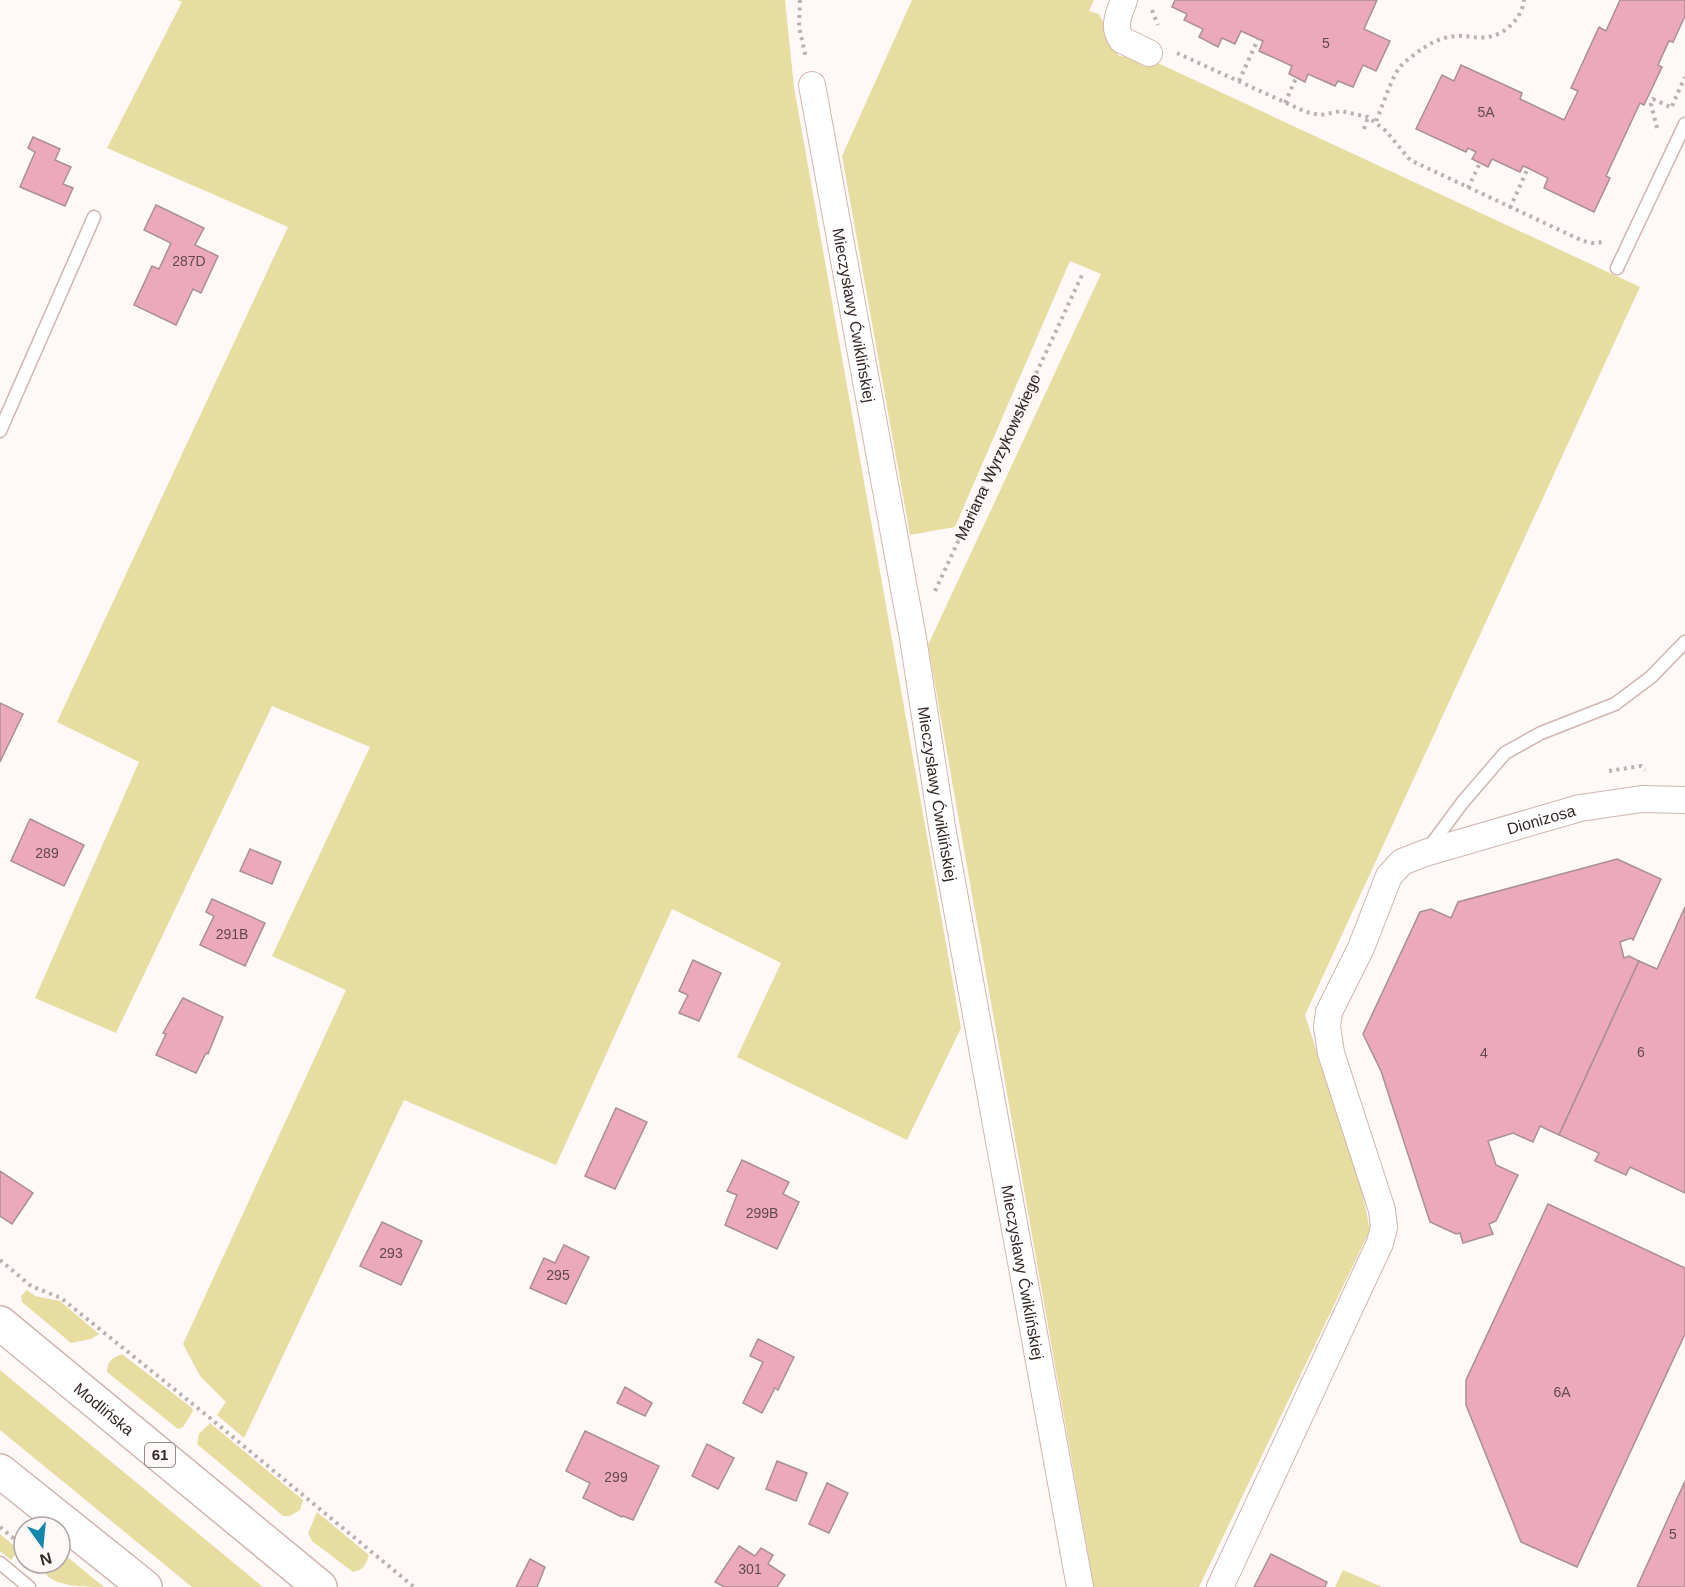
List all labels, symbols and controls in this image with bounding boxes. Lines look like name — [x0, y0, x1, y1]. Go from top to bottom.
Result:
house number: 5 — [1322, 35, 1330, 51]
house number: 5A — [1477, 104, 1495, 120]
street label: Mieczysławy Ćwiklińskiej — [829, 227, 878, 404]
house number: 287D — [172, 253, 206, 269]
street label: Mariana Wyrzykowskiego — [952, 371, 1044, 543]
street label: Mieczysławy Ćwiklińskiej — [915, 705, 960, 883]
street label: Dionizosa — [1505, 802, 1577, 838]
house number: 289 — [35, 845, 59, 861]
house number: 291B — [216, 926, 248, 942]
house number: 6 — [1637, 1044, 1645, 1060]
house number: 4 — [1480, 1045, 1488, 1061]
street label: Mieczysławy Ćwiklińskiej — [998, 1184, 1047, 1361]
house number: 299B — [746, 1205, 778, 1221]
house number: 293 — [379, 1245, 403, 1261]
house number: 295 — [546, 1267, 570, 1283]
street label: Modlińska — [71, 1380, 137, 1439]
house number: 6A — [1553, 1384, 1571, 1400]
road number: 61 — [145, 1443, 175, 1467]
house number: 299 — [604, 1469, 628, 1485]
north arrow — [12, 1515, 72, 1575]
house number: 5 — [1669, 1526, 1677, 1542]
text: N — [38, 1549, 54, 1569]
house number: 301 — [738, 1561, 762, 1577]

